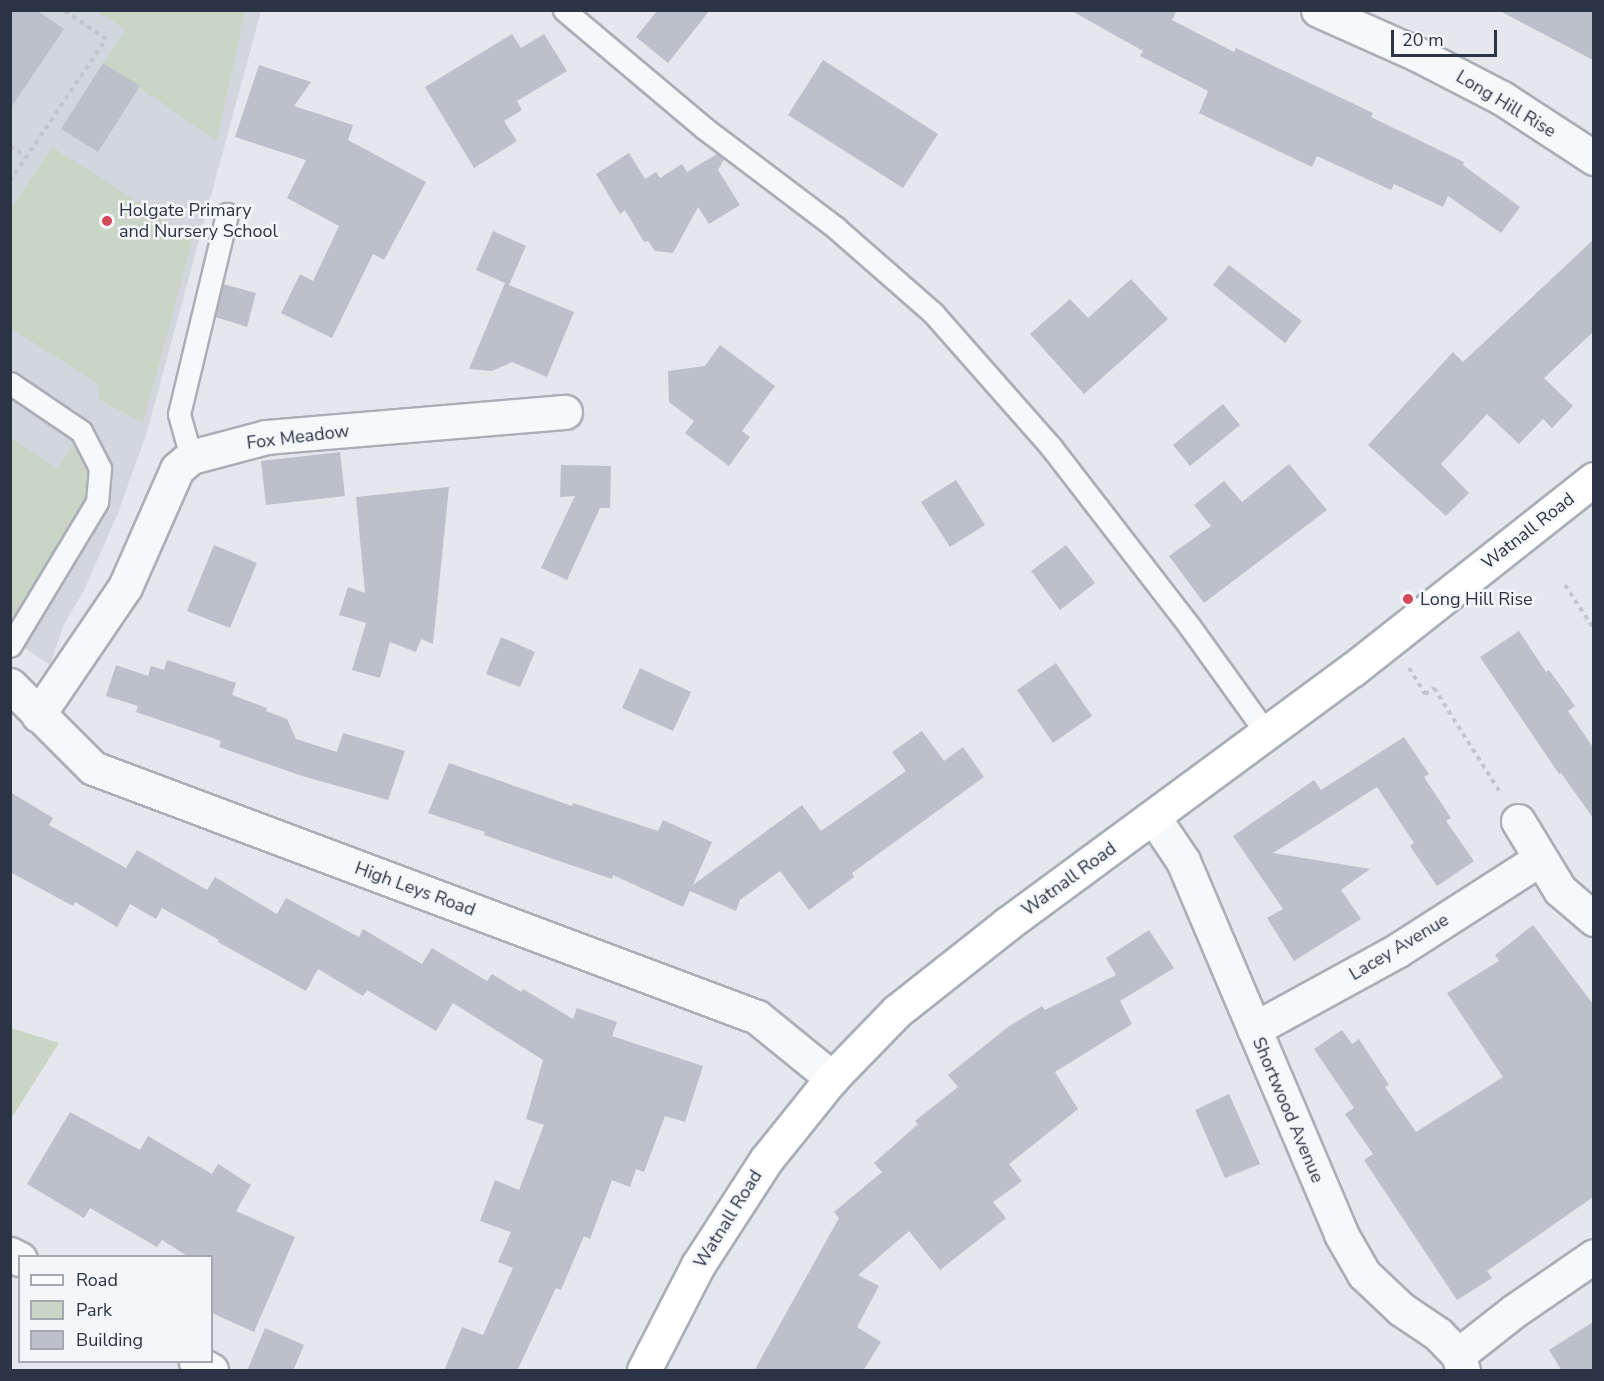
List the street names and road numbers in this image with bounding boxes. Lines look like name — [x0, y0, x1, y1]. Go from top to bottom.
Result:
street label: Long Hill Rise — [1452, 66, 1560, 142]
street label: Fox Meadow — [245, 420, 351, 454]
street label: Watnall Road — [1477, 488, 1579, 574]
street label: Watnall Road — [1018, 837, 1120, 921]
street label: High Leys Road — [352, 857, 478, 921]
street label: Lacey Avenue — [1345, 909, 1453, 985]
street label: Shortwood Avenue — [1248, 1034, 1328, 1186]
street label: Watnall Road — [689, 1166, 767, 1272]

